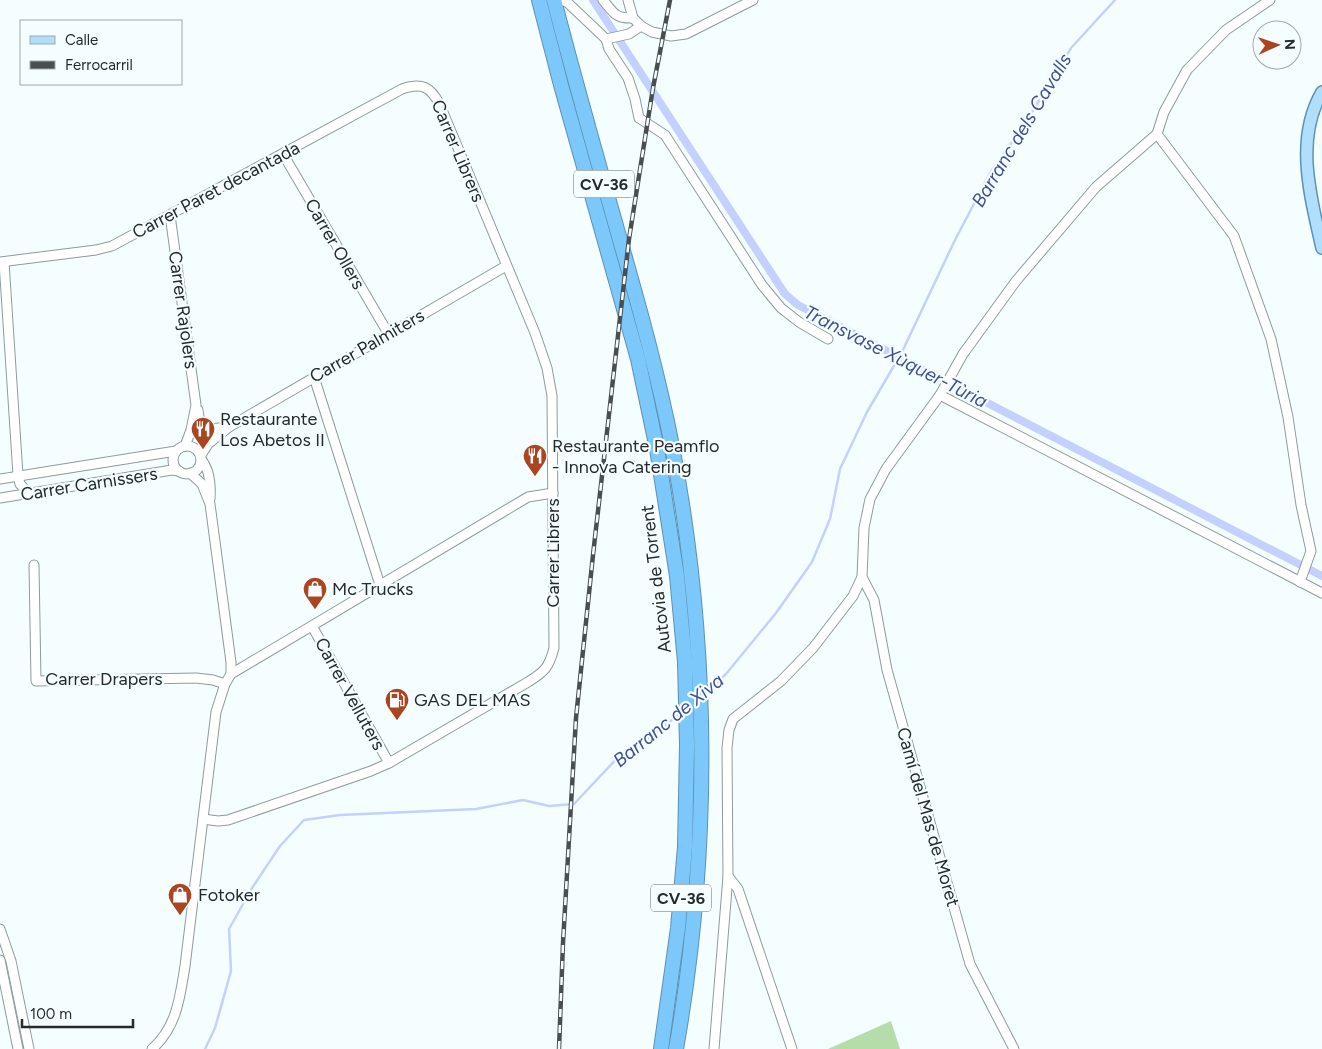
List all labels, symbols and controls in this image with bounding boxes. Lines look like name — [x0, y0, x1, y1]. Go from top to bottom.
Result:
legend — [20, 20, 182, 85]
north arrow — [1252, 20, 1302, 70]
text: Calle — [65, 31, 98, 49]
text: N — [1281, 38, 1298, 50]
water label: Barranc dels Cavalls — [967, 49, 1076, 211]
text: Ferrocarril — [65, 56, 133, 74]
street label: Carrer Librers — [427, 96, 489, 206]
street label: Carrer Paret decantada — [129, 137, 303, 243]
road number: CV-36 — [574, 170, 634, 198]
street label: Carrer Ollers — [300, 195, 370, 293]
street label: Carrer Rajolers — [164, 250, 202, 370]
water label: Transvase Xùquer-Tùria — [800, 300, 991, 413]
street label: Carrer Palmiters — [306, 304, 428, 388]
place label: Restaurante Los Abetos II — [220, 408, 325, 451]
restaurant icon: Restaurante Los Abetos II — [190, 416, 216, 450]
place label: Restaurante Peamflo - Innova Catering — [552, 435, 719, 478]
restaurant icon: Restaurante Peamflo - Innova Catering — [522, 443, 548, 477]
street label: Carrer Carnissers — [19, 462, 159, 506]
street label: Carrer Librers — [542, 498, 564, 608]
street label: Autovia de Torrent — [636, 503, 676, 654]
shop icon: Mc Trucks — [302, 576, 328, 610]
place label: Mc Trucks — [332, 578, 414, 600]
street label: Carrer Velluters — [310, 634, 390, 754]
street label: Carrer Drapers — [45, 668, 163, 690]
water label: Barranc de Xiva — [608, 669, 728, 772]
fuel station icon: GAS DEL MAS — [384, 687, 410, 721]
place label: GAS DEL MAS — [414, 689, 531, 711]
street label: Camí del Mas de Moret — [892, 725, 964, 909]
shop icon: Fotoker — [167, 882, 193, 916]
place label: Fotoker — [198, 884, 260, 906]
road number: CV-36 — [651, 884, 711, 911]
scale bar — [22, 996, 134, 1028]
text: 100 m — [30, 1005, 72, 1023]

